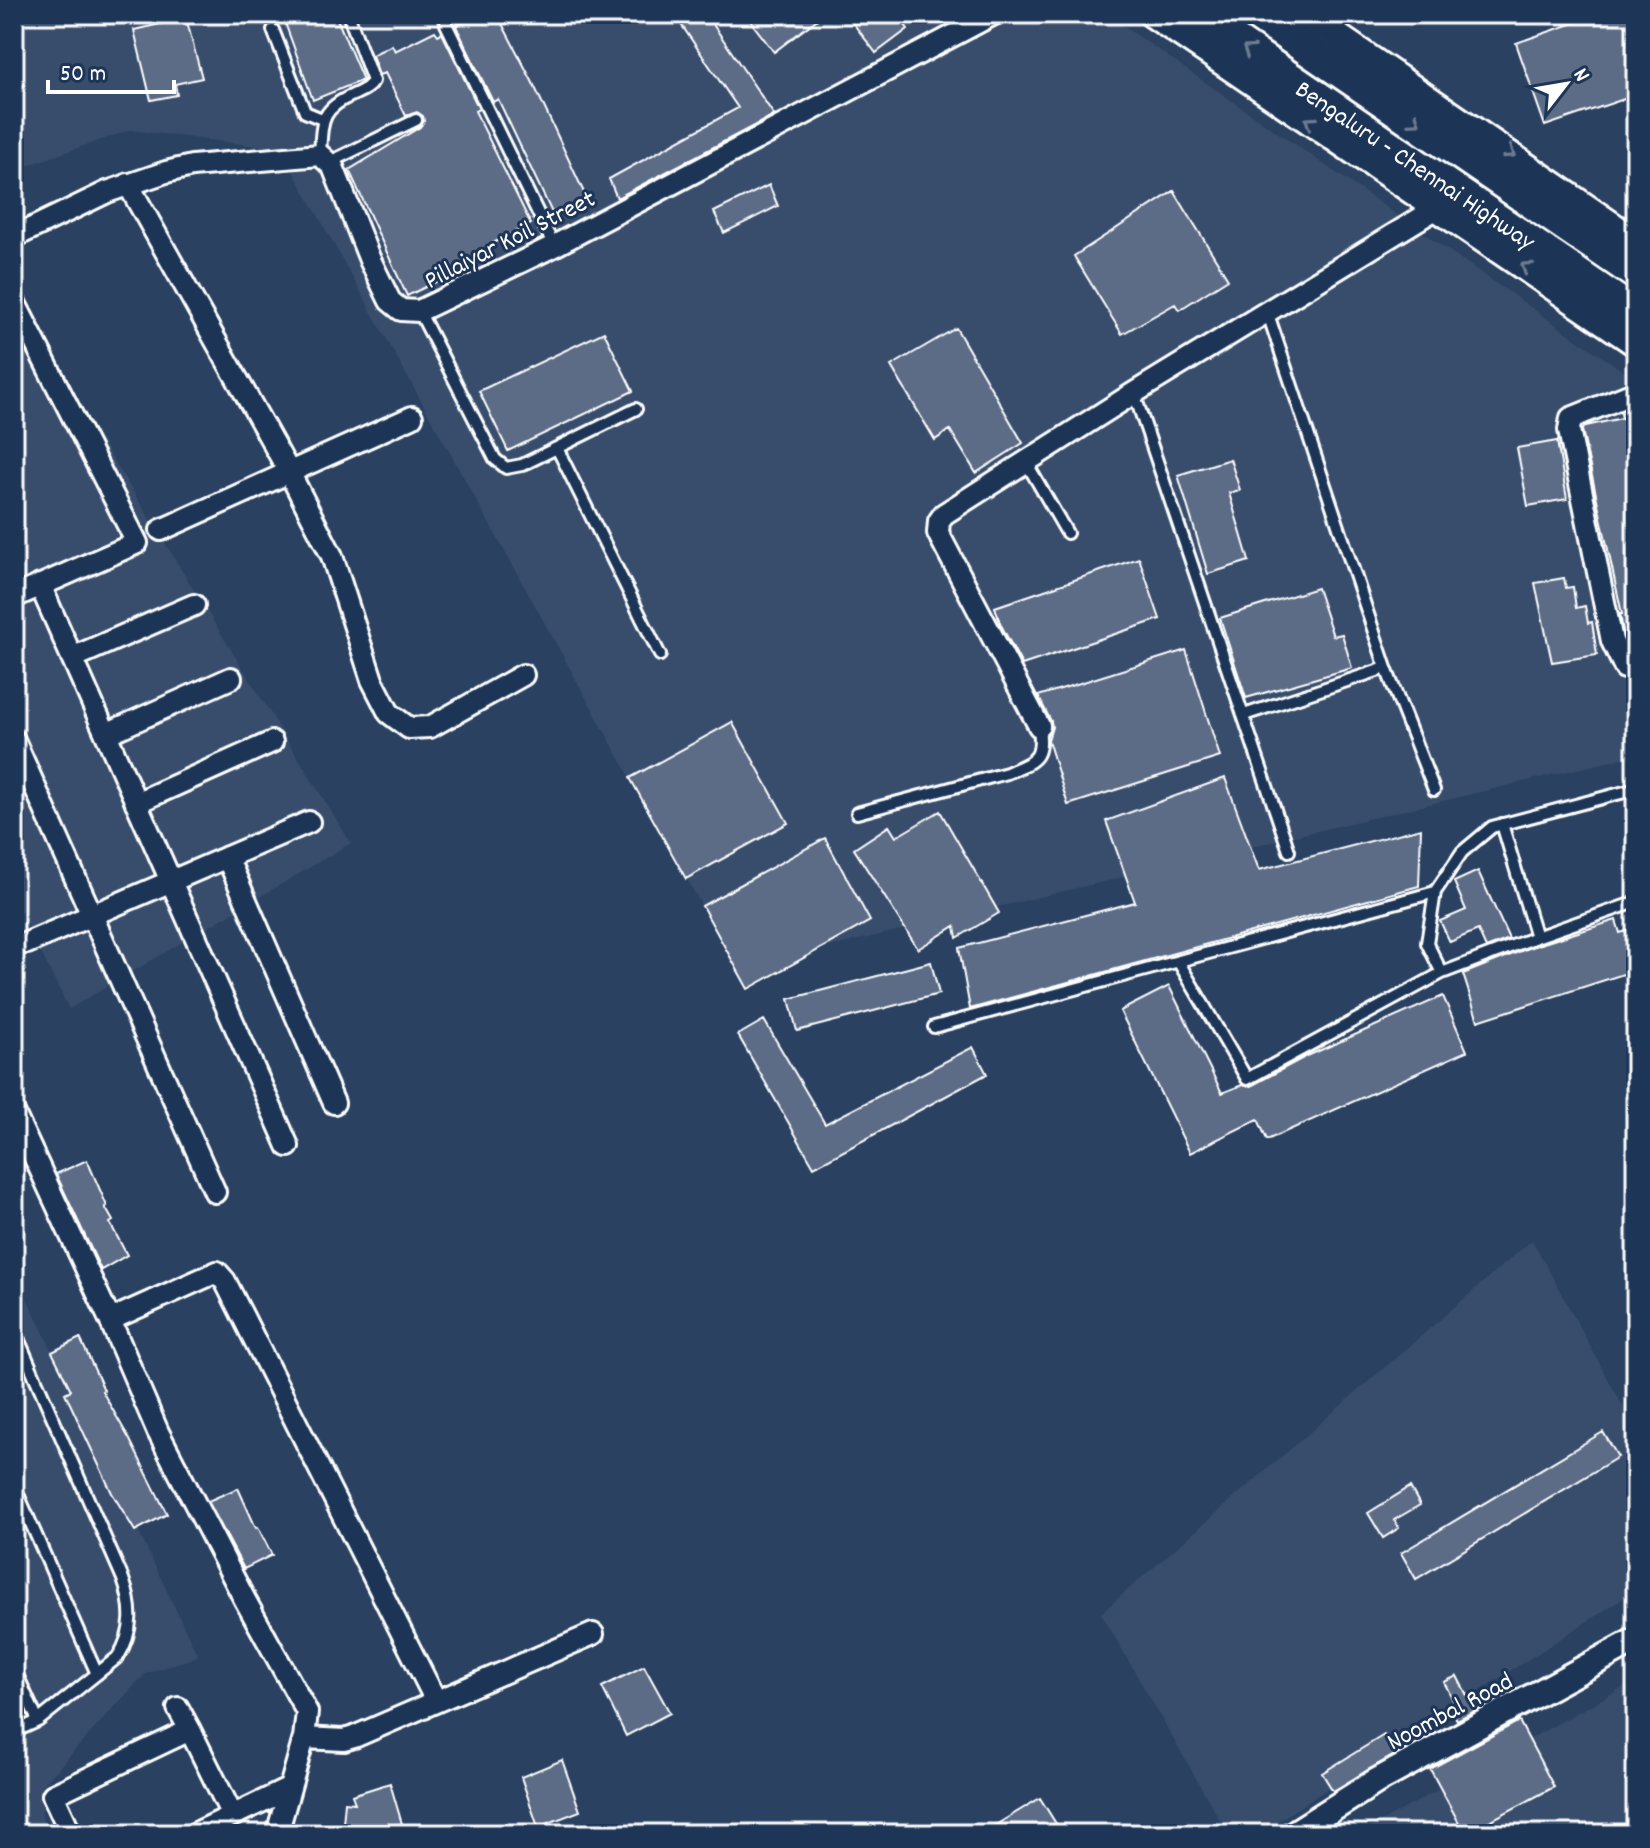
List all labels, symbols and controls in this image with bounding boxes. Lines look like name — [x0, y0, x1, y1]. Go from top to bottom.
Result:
scale bar — [48, 44, 174, 94]
north arrow — [1526, 44, 1606, 124]
one-way arrow — [1242, 45, 1256, 60]
text: 50 m — [60, 58, 106, 92]
text: N — [1564, 63, 1596, 88]
street label: Bengaluru - Chennai Highway — [1287, 73, 1542, 261]
one-way arrow — [1406, 111, 1420, 126]
one-way arrow — [1305, 117, 1319, 132]
one-way arrow — [1501, 143, 1515, 158]
street label: Pillaiyar Koil Street — [418, 182, 603, 300]
one-way arrow — [1520, 262, 1535, 277]
street label: Noombal Road — [1381, 1664, 1520, 1762]

